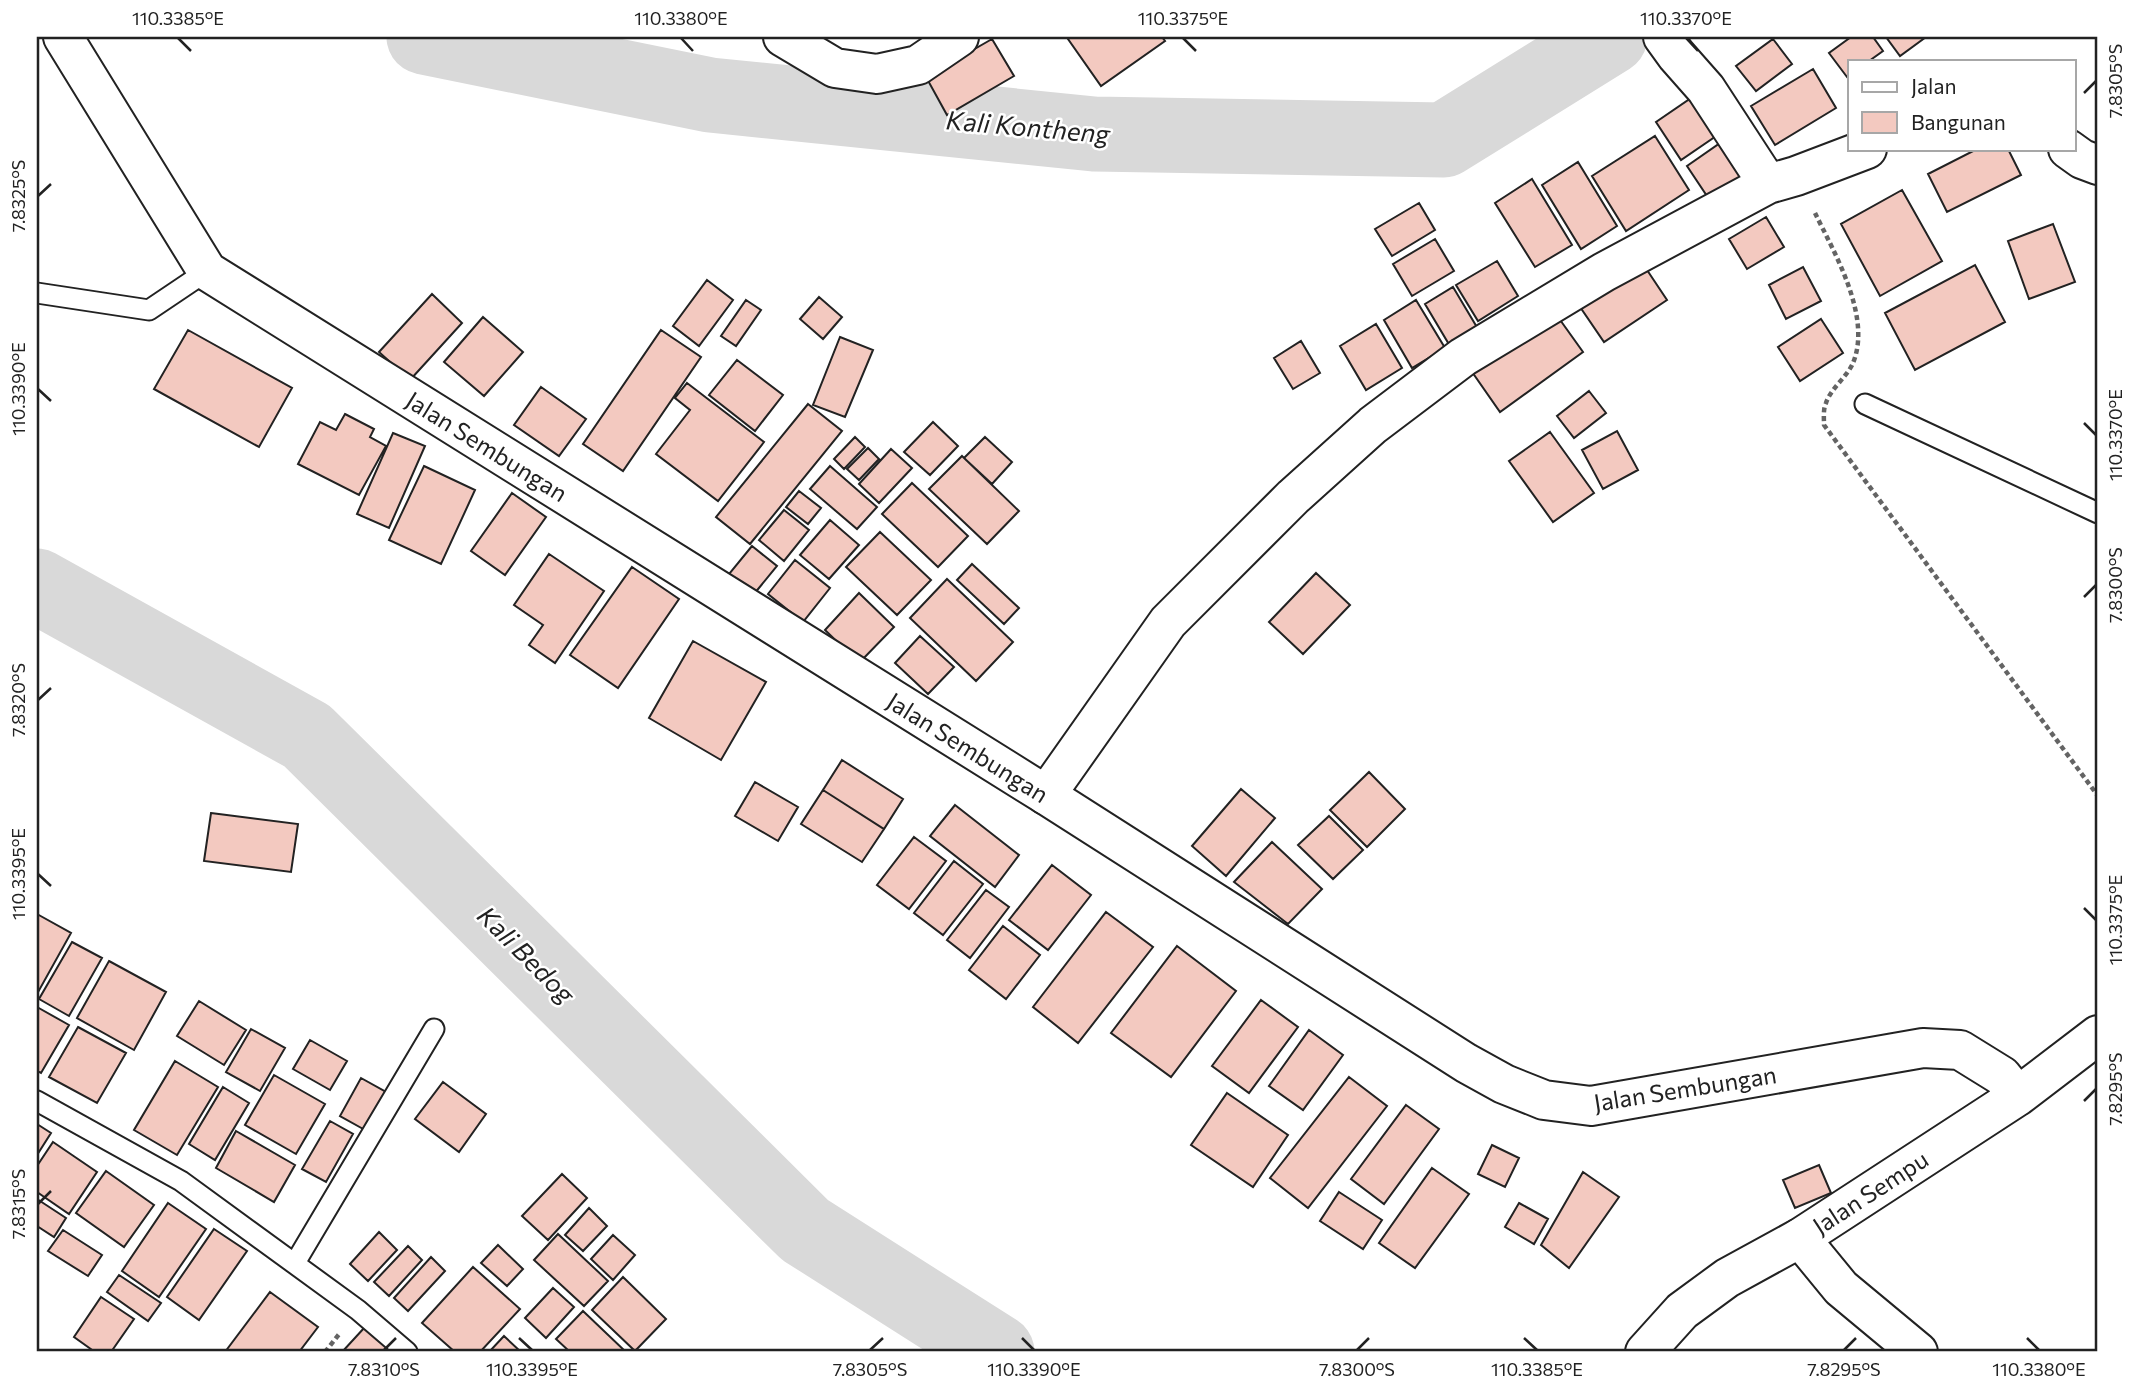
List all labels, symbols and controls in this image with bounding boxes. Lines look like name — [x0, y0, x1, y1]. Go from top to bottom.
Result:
text: 110.3385°E — [132, 7, 224, 29]
text: 110.3380°E — [634, 7, 728, 29]
text: 110.3375°E — [1138, 7, 1228, 29]
text: 110.3370°E — [1640, 7, 1732, 29]
text: 7.8305°S — [2104, 44, 2126, 118]
legend — [1848, 60, 2076, 150]
text: Jalan — [1911, 73, 1956, 98]
water label: Kali Kontheng — [945, 103, 1112, 149]
text: Bangunan — [1911, 109, 2006, 134]
text: 7.8325°S — [7, 160, 29, 232]
text: 110.3390°E — [7, 342, 29, 436]
street label: Jalan Sembungan — [401, 385, 573, 507]
text: 110.3370°E — [2104, 389, 2126, 481]
text: 7.8300°S — [2104, 547, 2126, 623]
text: 7.8320°S — [7, 663, 29, 737]
street label: Jalan Sembungan — [882, 686, 1054, 808]
text: 110.3395°E — [7, 828, 29, 920]
text: 110.3375°E — [2104, 875, 2126, 965]
water label: Kali Bedog — [472, 899, 583, 1010]
text: 7.8295°S — [2104, 1052, 2126, 1126]
street label: Jalan Sembungan — [1592, 1059, 1778, 1117]
street label: Jalan Sempu — [1807, 1144, 1933, 1240]
text: 7.8315°S — [7, 1169, 29, 1239]
text: 7.8310°S — [348, 1358, 420, 1380]
text: 110.3395°E — [486, 1358, 578, 1380]
text: 7.8305°S — [833, 1358, 907, 1380]
text: 110.3390°E — [987, 1358, 1081, 1380]
text: 7.8300°S — [1319, 1358, 1395, 1380]
text: 110.3385°E — [1491, 1358, 1583, 1380]
text: 7.8295°S — [1807, 1358, 1881, 1380]
text: 110.3380°E — [1992, 1358, 2086, 1380]

